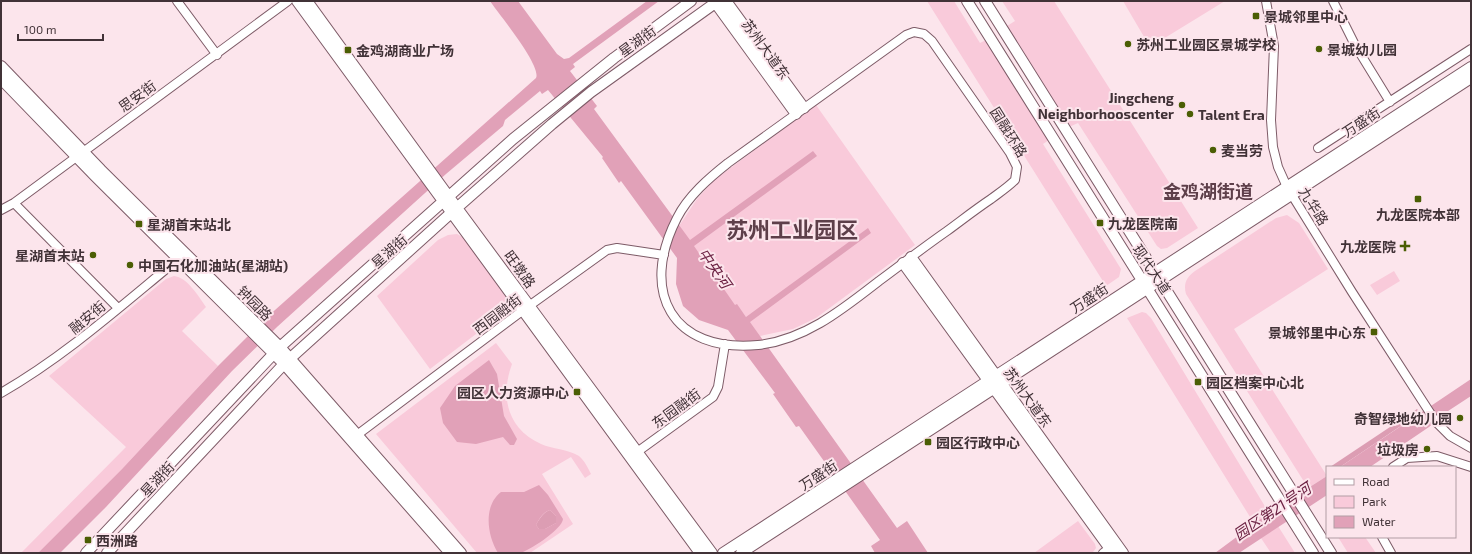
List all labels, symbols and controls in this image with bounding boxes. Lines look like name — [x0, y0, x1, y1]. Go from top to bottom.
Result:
place label: 景城邻里中心 — [1264, 8, 1348, 25]
marker: 景城邻里中心 — [1251, 11, 1261, 21]
scale bar — [18, 16, 103, 42]
street label: 苏州大道东 — [739, 16, 793, 82]
text: 100 m — [24, 22, 56, 36]
street label: 星湖街 — [615, 22, 659, 60]
place label: 苏州工业园区景城学校 — [1136, 36, 1276, 53]
marker: 苏州工业园区景城学校 — [1123, 39, 1133, 49]
place label: 景城幼儿园 — [1327, 41, 1397, 58]
place label: 金鸡湖商业广场 — [356, 42, 454, 59]
marker: 景城幼儿园 — [1314, 44, 1324, 54]
marker: 金鸡湖商业广场 — [343, 45, 353, 55]
street label: 思安街 — [115, 77, 159, 115]
place label: Jingcheng Neighborhooscenter — [1038, 89, 1174, 122]
marker: Jingcheng Neighborhooscenter — [1177, 100, 1187, 110]
street label: 万盛街 — [1339, 103, 1383, 141]
street label: 园融环路 — [987, 104, 1031, 160]
place label: Talent Era — [1198, 106, 1265, 123]
marker: Talent Era — [1185, 109, 1195, 119]
place label: 麦当劳 — [1221, 142, 1263, 159]
marker: 麦当劳 — [1208, 145, 1218, 155]
district label: 金鸡湖街道 — [1163, 180, 1253, 202]
street label: 九华路 — [1296, 184, 1332, 228]
marker: 九龙医院本部 — [1413, 194, 1423, 204]
place label: 九龙医院本部 — [1376, 206, 1460, 223]
place label: 九龙医院南 — [1108, 215, 1178, 232]
place label: 星湖首末站北 — [147, 216, 231, 233]
district label: 苏州工业园区 — [726, 216, 858, 242]
marker: 九龙医院南 — [1095, 218, 1105, 228]
marker: 星湖首末站北 — [134, 219, 144, 229]
street label: 星湖街 — [368, 231, 410, 271]
place label: 九龙医院 — [1340, 238, 1396, 255]
marker: 九龙医院 — [1399, 240, 1411, 252]
street label: 现代大道 — [1129, 241, 1175, 297]
water label: 中央河 — [695, 244, 737, 294]
place label: 星湖首末站 — [15, 247, 85, 264]
street label: 旺墩路 — [501, 247, 539, 291]
marker: 星湖首末站 — [88, 250, 98, 260]
place label: 中国石化加油站(星湖站) — [138, 257, 288, 274]
marker: 中国石化加油站(星湖站) — [125, 260, 135, 270]
street label: 万盛街 — [1067, 279, 1111, 317]
street label: 钟园路 — [234, 282, 276, 324]
street label: 西园融街 — [470, 290, 524, 338]
street label: 融安街 — [65, 297, 109, 337]
place label: 景城邻里中心东 — [1268, 324, 1366, 341]
marker: 景城邻里中心东 — [1369, 327, 1379, 337]
street label: 苏州大道东 — [1001, 364, 1055, 430]
place label: 园区档案中心北 — [1206, 374, 1304, 391]
marker: 园区档案中心北 — [1193, 377, 1203, 387]
place label: 园区人力资源中心 — [457, 384, 569, 401]
street label: 东园融街 — [648, 385, 704, 431]
marker: 园区人力资源中心 — [572, 387, 582, 397]
place label: 奇智绿地幼儿园 — [1354, 410, 1452, 427]
marker: 奇智绿地幼儿园 — [1455, 413, 1465, 423]
place label: 园区行政中心 — [936, 434, 1020, 451]
marker: 园区行政中心 — [923, 437, 933, 447]
place label: 垃圾房 — [1377, 441, 1419, 458]
marker: 垃圾房 — [1422, 444, 1432, 454]
street label: 万盛街 — [796, 456, 840, 494]
street label: 星湖街 — [136, 458, 178, 500]
legend — [1326, 466, 1456, 538]
text: Road — [1362, 474, 1390, 488]
water label: 园区第21号河 — [1230, 477, 1317, 543]
text: Park — [1362, 494, 1387, 508]
text: Water — [1362, 514, 1396, 528]
place label: 西洲路 — [96, 532, 138, 549]
marker: 西洲路 — [83, 535, 93, 545]

